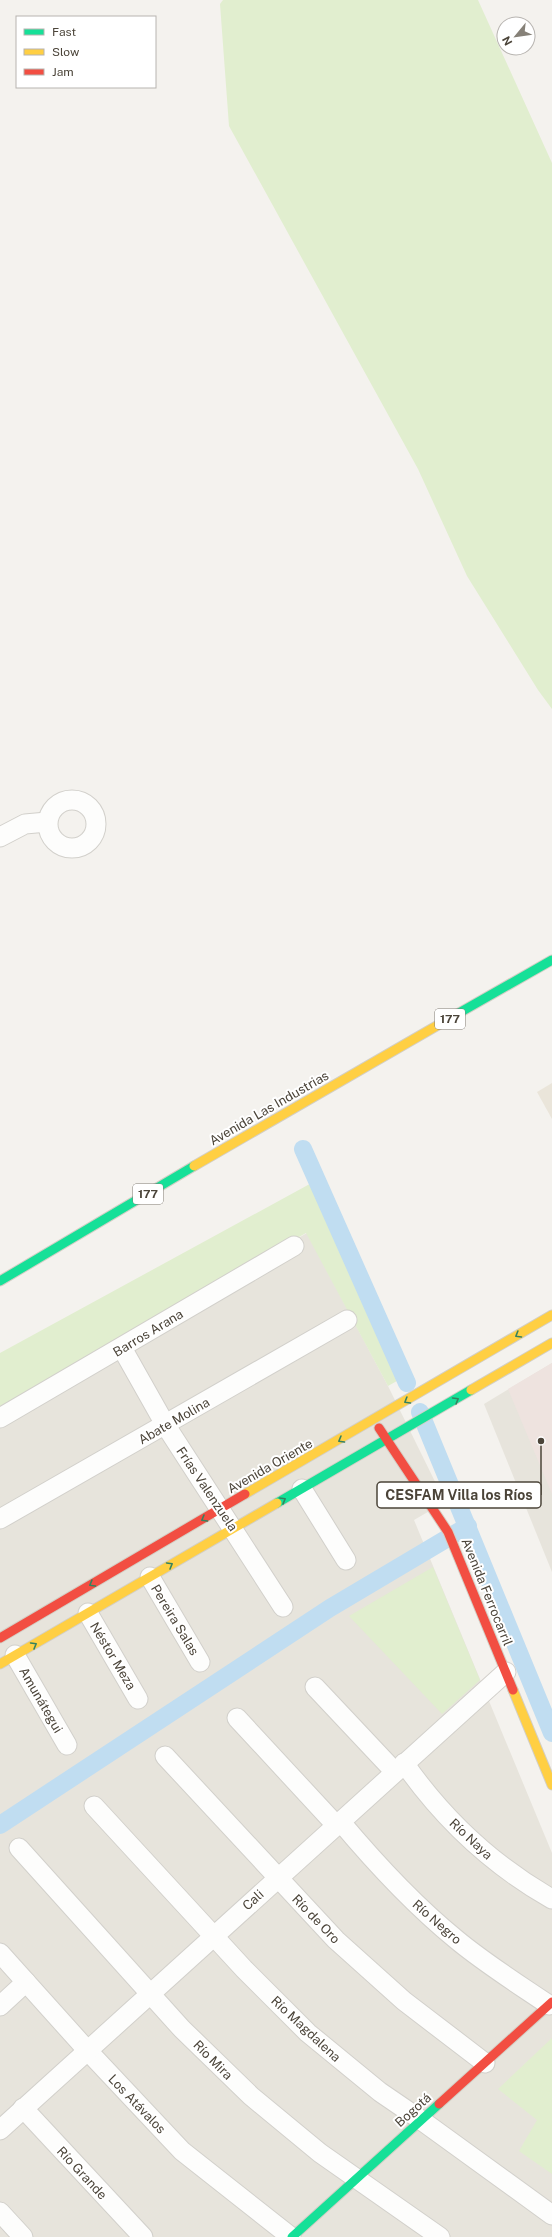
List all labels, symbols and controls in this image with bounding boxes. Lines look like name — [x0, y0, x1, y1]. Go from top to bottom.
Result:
legend — [16, 16, 156, 88]
north arrow — [496, 16, 536, 56]
text: Fast — [52, 25, 77, 39]
text: N — [500, 34, 515, 48]
text: Slow — [52, 45, 80, 59]
text: Jam — [52, 65, 74, 79]
road number: 177 — [435, 1009, 465, 1029]
street label: Avenida Las Industrias — [207, 1068, 331, 1148]
road number: 177 — [133, 1184, 163, 1204]
street label: Barros Arana — [110, 1306, 186, 1360]
one-way arrow — [515, 1330, 522, 1338]
street label: Abate Molina — [136, 1395, 212, 1447]
one-way arrow — [404, 1397, 411, 1404]
one-way arrow — [452, 1397, 459, 1404]
one-way arrow — [338, 1435, 345, 1442]
street label: Avenida Oriente — [225, 1436, 315, 1496]
street label: Frías Valenzuela — [173, 1444, 241, 1534]
callout: CESFAM Villa los Ríos — [377, 1482, 541, 1508]
text: CESFAM Villa los Ríos — [385, 1487, 533, 1503]
one-way arrow — [279, 1498, 286, 1505]
one-way arrow — [201, 1515, 208, 1522]
street label: Avenida Ferrocarril — [459, 1536, 516, 1648]
one-way arrow — [166, 1563, 173, 1570]
one-way arrow — [89, 1580, 96, 1587]
street label: Pereira Salas — [148, 1582, 202, 1658]
street label: Néstor Meza — [87, 1620, 139, 1692]
one-way arrow — [30, 1642, 37, 1649]
street label: Amunátegui — [16, 1664, 66, 1736]
street label: Río Naya — [446, 1815, 496, 1863]
street label: Cali — [239, 1887, 267, 1913]
street label: Río de Oro — [289, 1891, 343, 1947]
street label: Río Negro — [410, 1897, 464, 1947]
street label: Río Magdalena — [268, 1993, 344, 2065]
street label: Río Mira — [190, 2037, 236, 2083]
street label: Los Atávalos — [105, 2072, 169, 2136]
street label: Bogotá — [392, 2090, 434, 2130]
street label: Río Grande — [54, 2144, 110, 2202]

